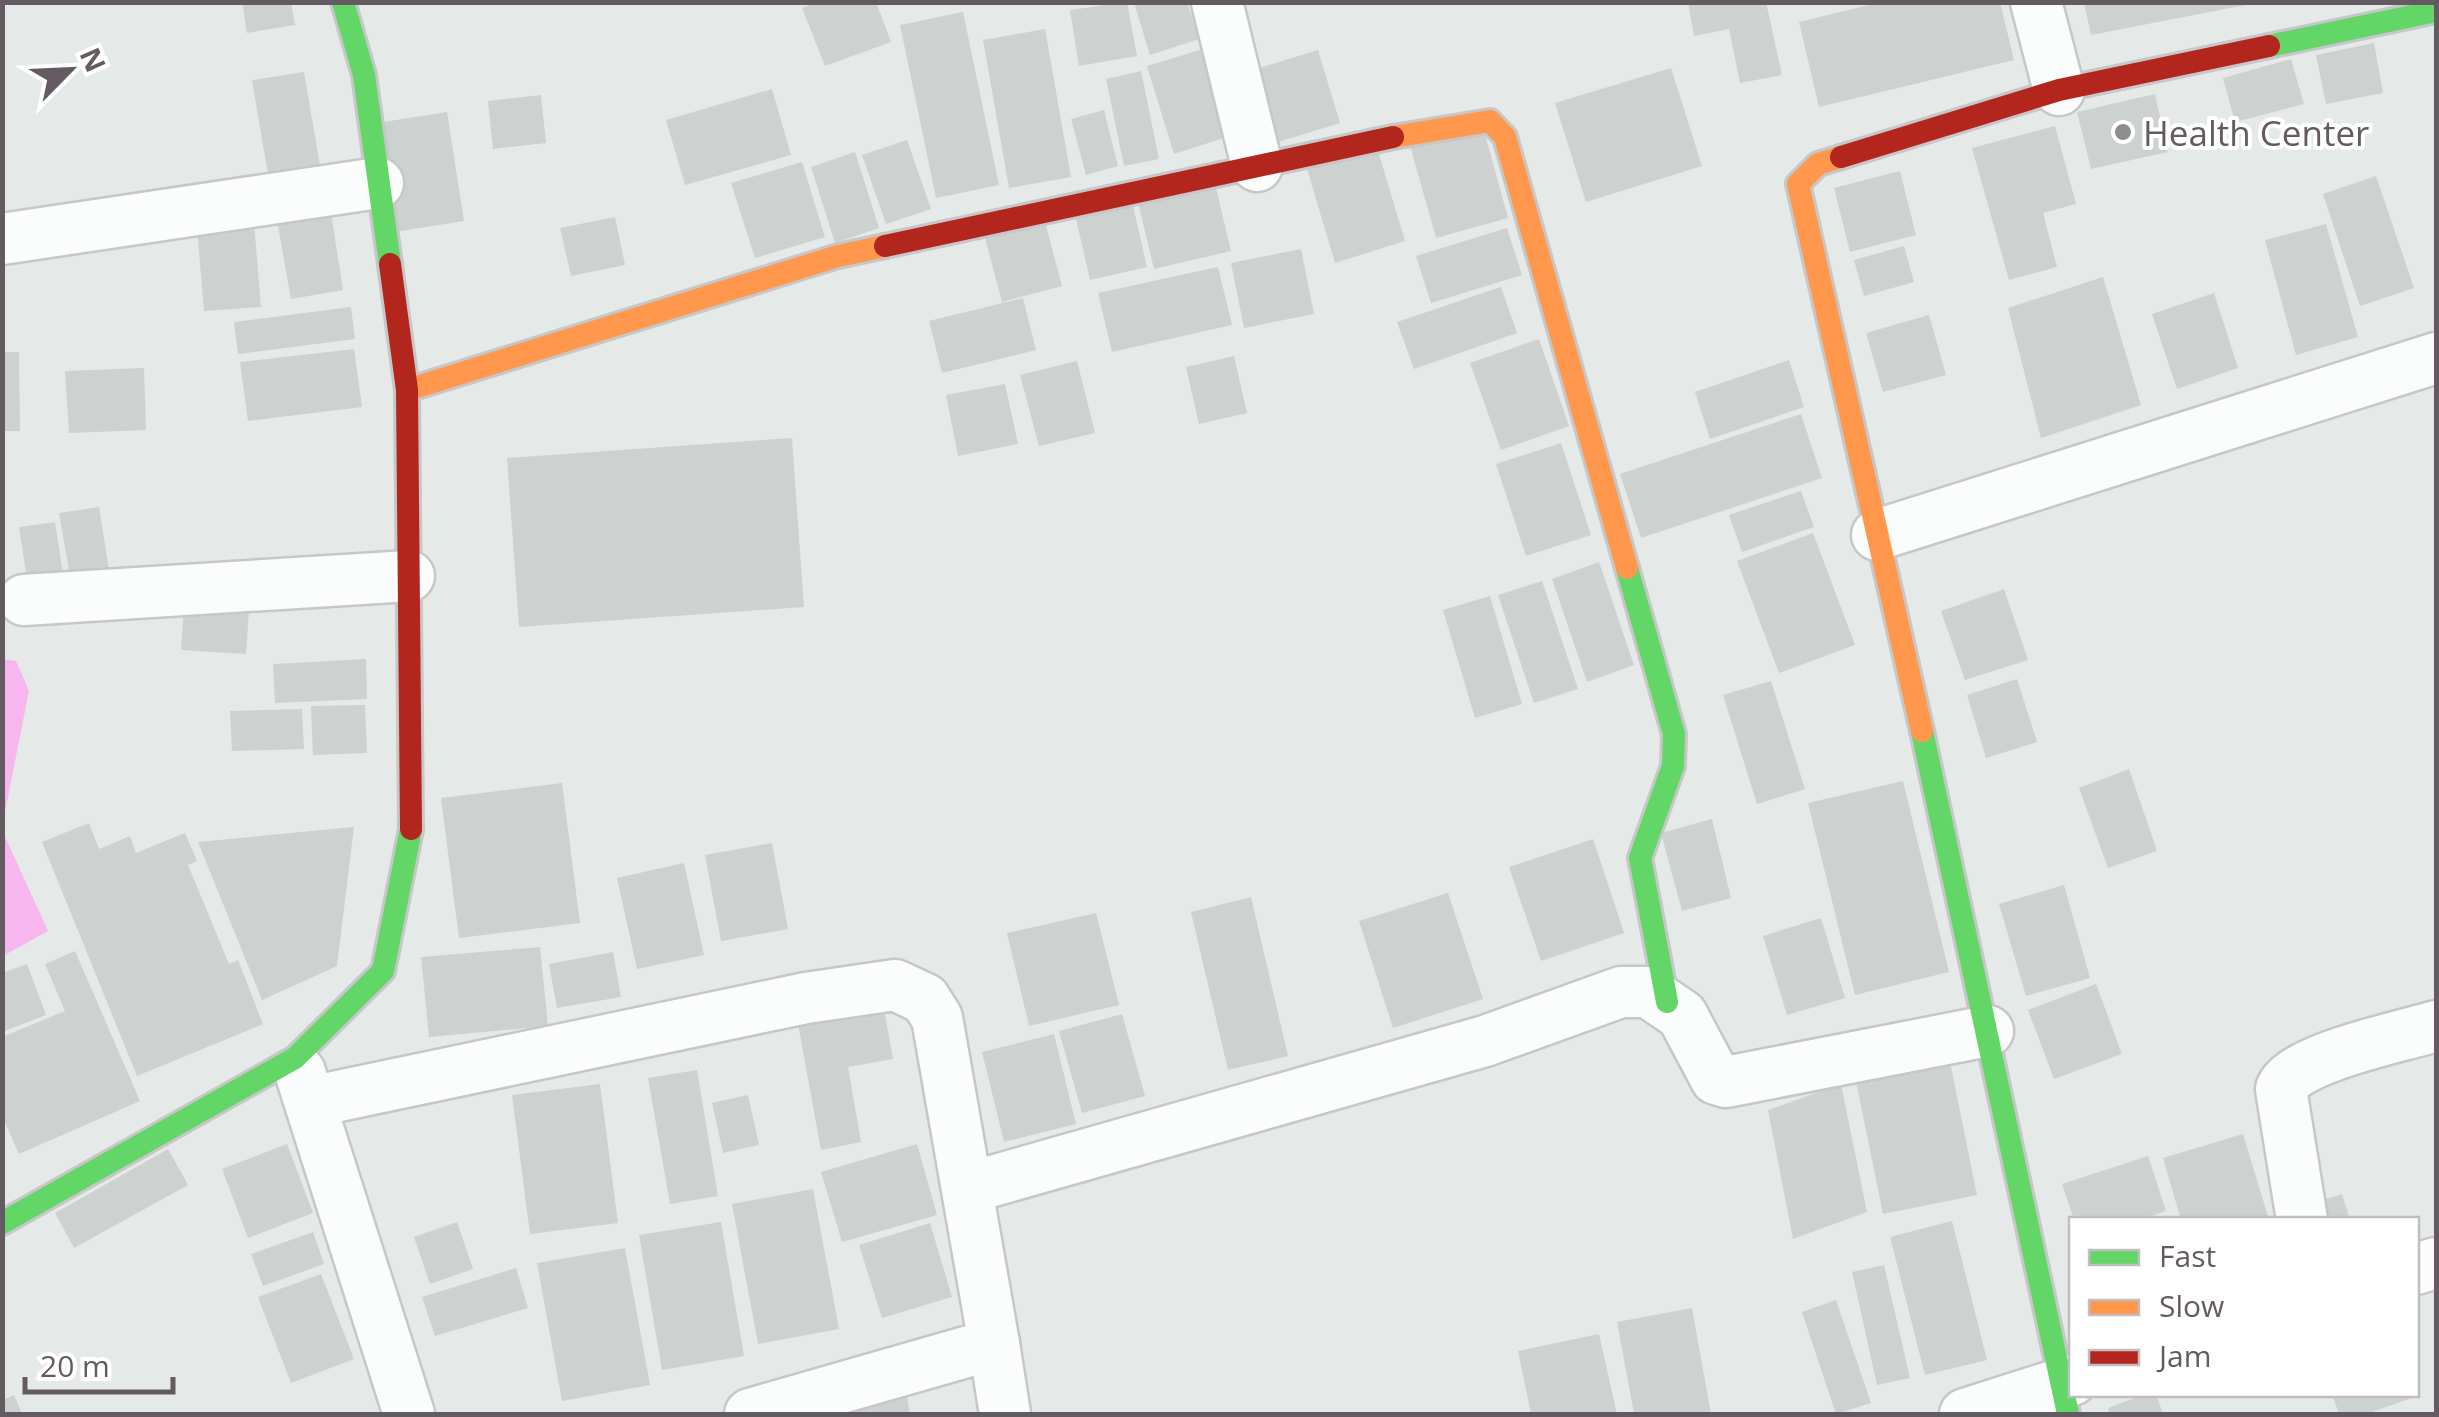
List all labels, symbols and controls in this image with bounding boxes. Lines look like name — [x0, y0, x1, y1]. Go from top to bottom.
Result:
north arrow — [20, 20, 120, 120]
text: N — [72, 41, 116, 78]
place label: Health Center — [2143, 109, 2369, 156]
marker: Health Center — [2112, 121, 2134, 143]
legend — [2069, 1217, 2419, 1397]
text: Fast — [2159, 1235, 2216, 1276]
text: Slow — [2159, 1285, 2224, 1326]
scale bar — [25, 1332, 172, 1394]
text: Jam — [2156, 1335, 2212, 1376]
text: 20 m — [40, 1345, 110, 1386]

